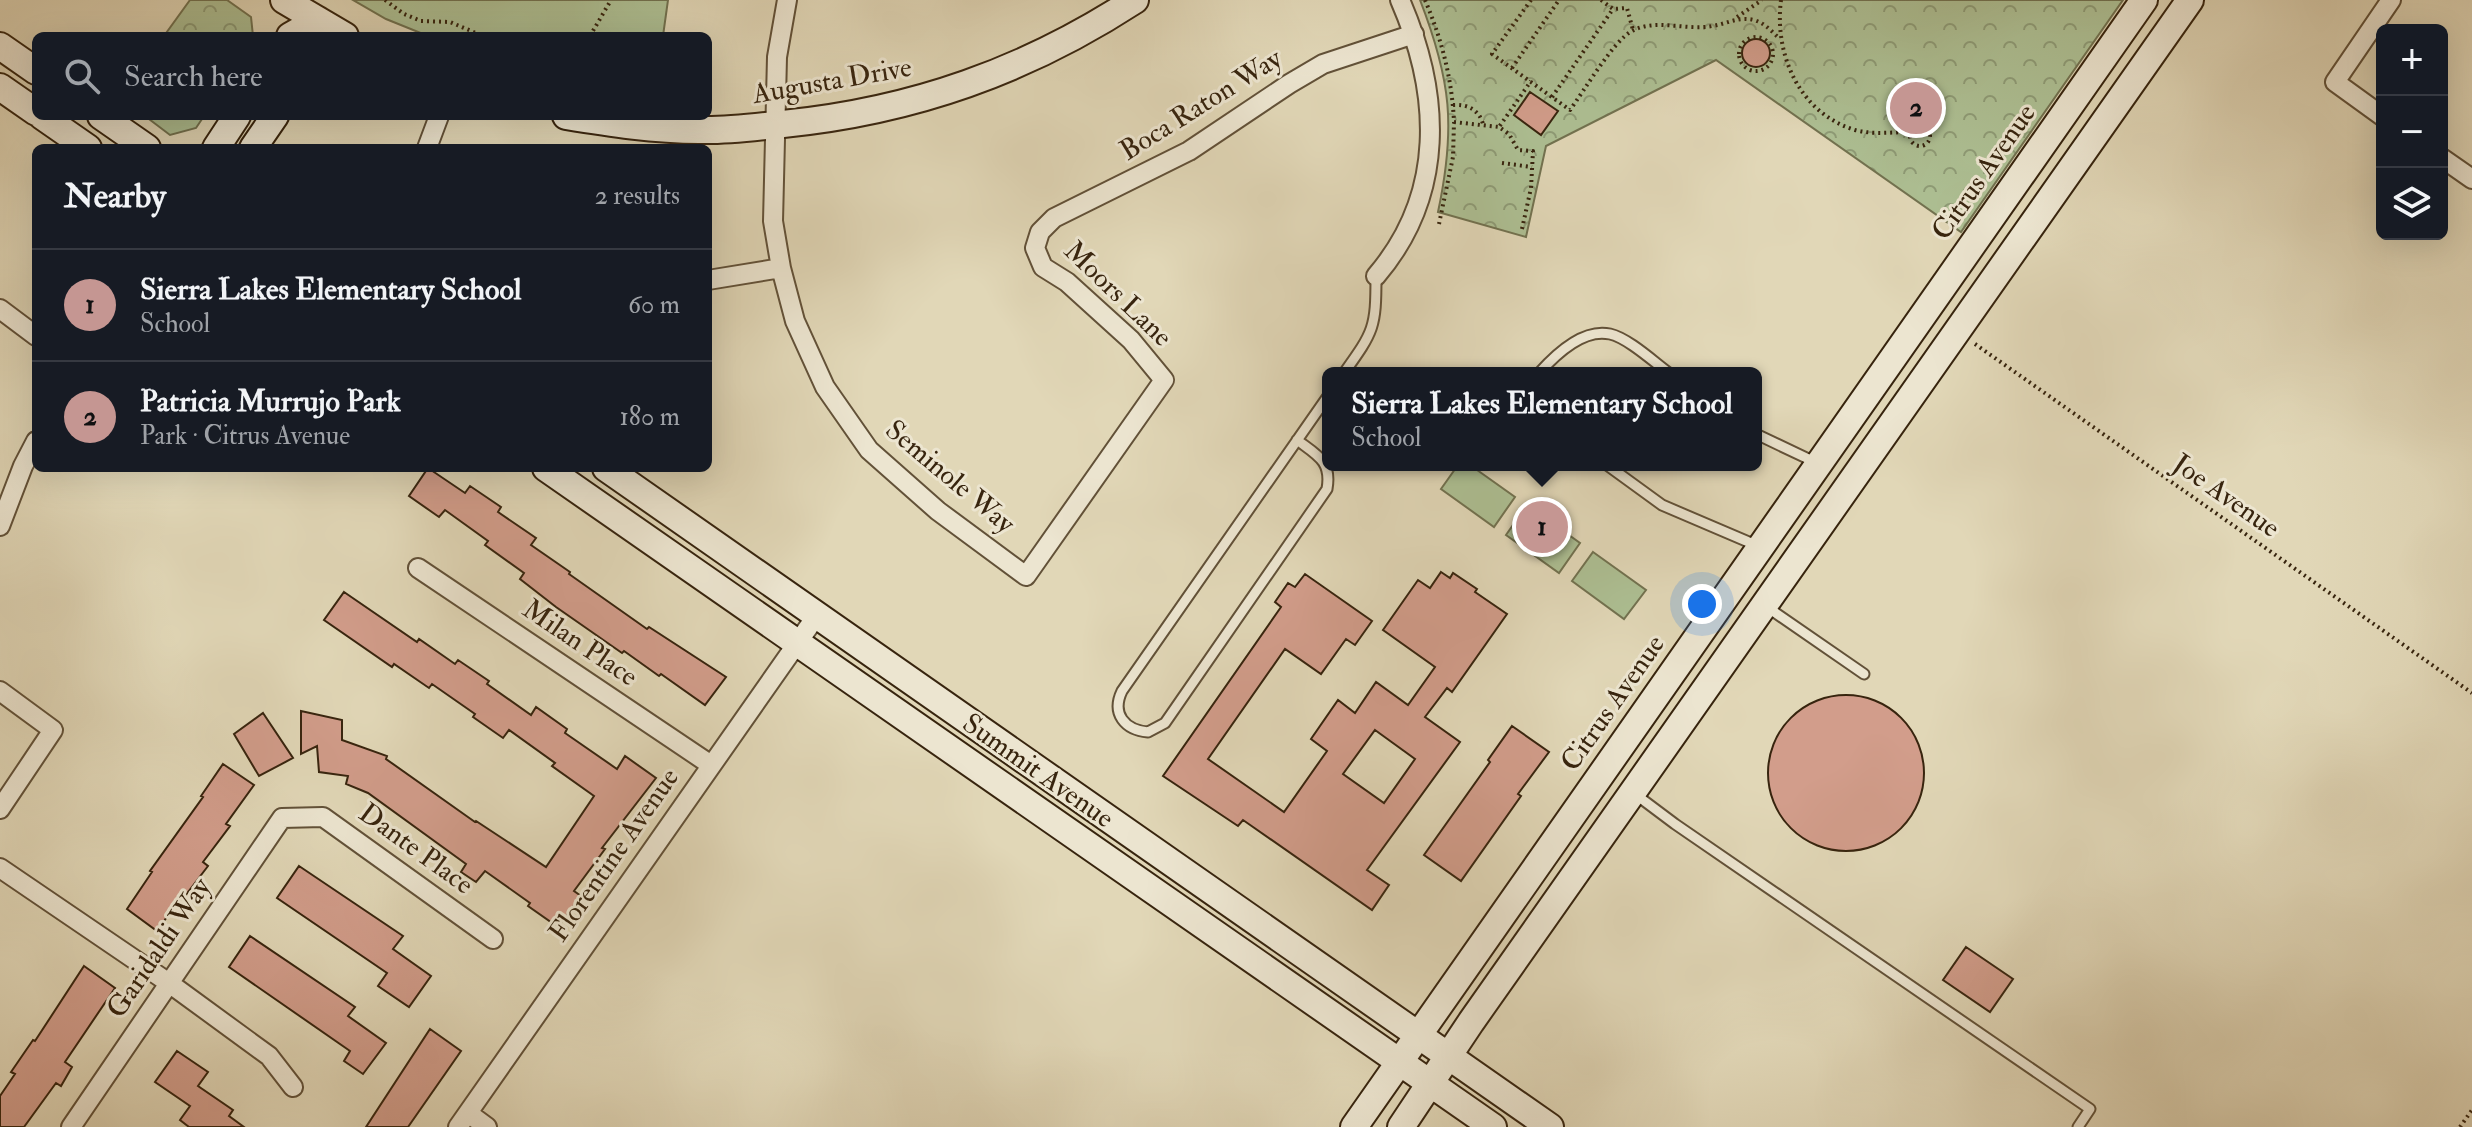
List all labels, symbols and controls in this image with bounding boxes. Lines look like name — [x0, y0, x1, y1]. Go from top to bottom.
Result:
map controls — [2376, 24, 2448, 240]
button: + — [2376, 24, 2448, 96]
search box — [32, 32, 712, 120]
street label: Boca Raton Way — [1114, 41, 1289, 169]
street label: Augusta Drive — [749, 50, 915, 112]
icon: search — [60, 54, 104, 98]
text: Search here — [124, 58, 263, 95]
pin: 2 — [1890, 78, 1942, 138]
button: − — [2376, 96, 2448, 168]
street label: Citrus Avenue — [1924, 97, 2044, 247]
button: layers — [2376, 168, 2448, 240]
text: Nearby — [64, 175, 166, 218]
text: 2 results — [595, 180, 680, 212]
street label: Moors Lane — [1056, 234, 1180, 355]
text: Sierra Lakes Elementary School — [140, 271, 522, 308]
text: 1 — [85, 289, 95, 321]
text: 60 m — [628, 289, 680, 321]
text: School — [140, 308, 210, 340]
popup — [1322, 367, 1762, 471]
text: Patricia Murrujo Park — [140, 383, 401, 420]
text: Sierra Lakes Elementary School — [1351, 385, 1733, 422]
text: 2 — [83, 401, 97, 433]
text: 180 m — [620, 401, 680, 433]
street label: Seminole Way — [878, 413, 1022, 542]
text: Park · Citrus Avenue — [140, 420, 350, 452]
text: School — [1351, 422, 1421, 454]
street label: Joe Avenue — [2165, 446, 2287, 546]
pin: 1 — [1516, 497, 1568, 557]
your location — [1682, 584, 1722, 624]
street label: Milan Place — [516, 592, 645, 694]
street label: Citrus Avenue — [1553, 628, 1673, 778]
street label: Summit Avenue — [956, 706, 1121, 836]
street label: Florentine Avenue — [541, 761, 687, 949]
street label: Dante Place — [352, 796, 480, 903]
street label: Garidaldi Way — [99, 871, 219, 1025]

